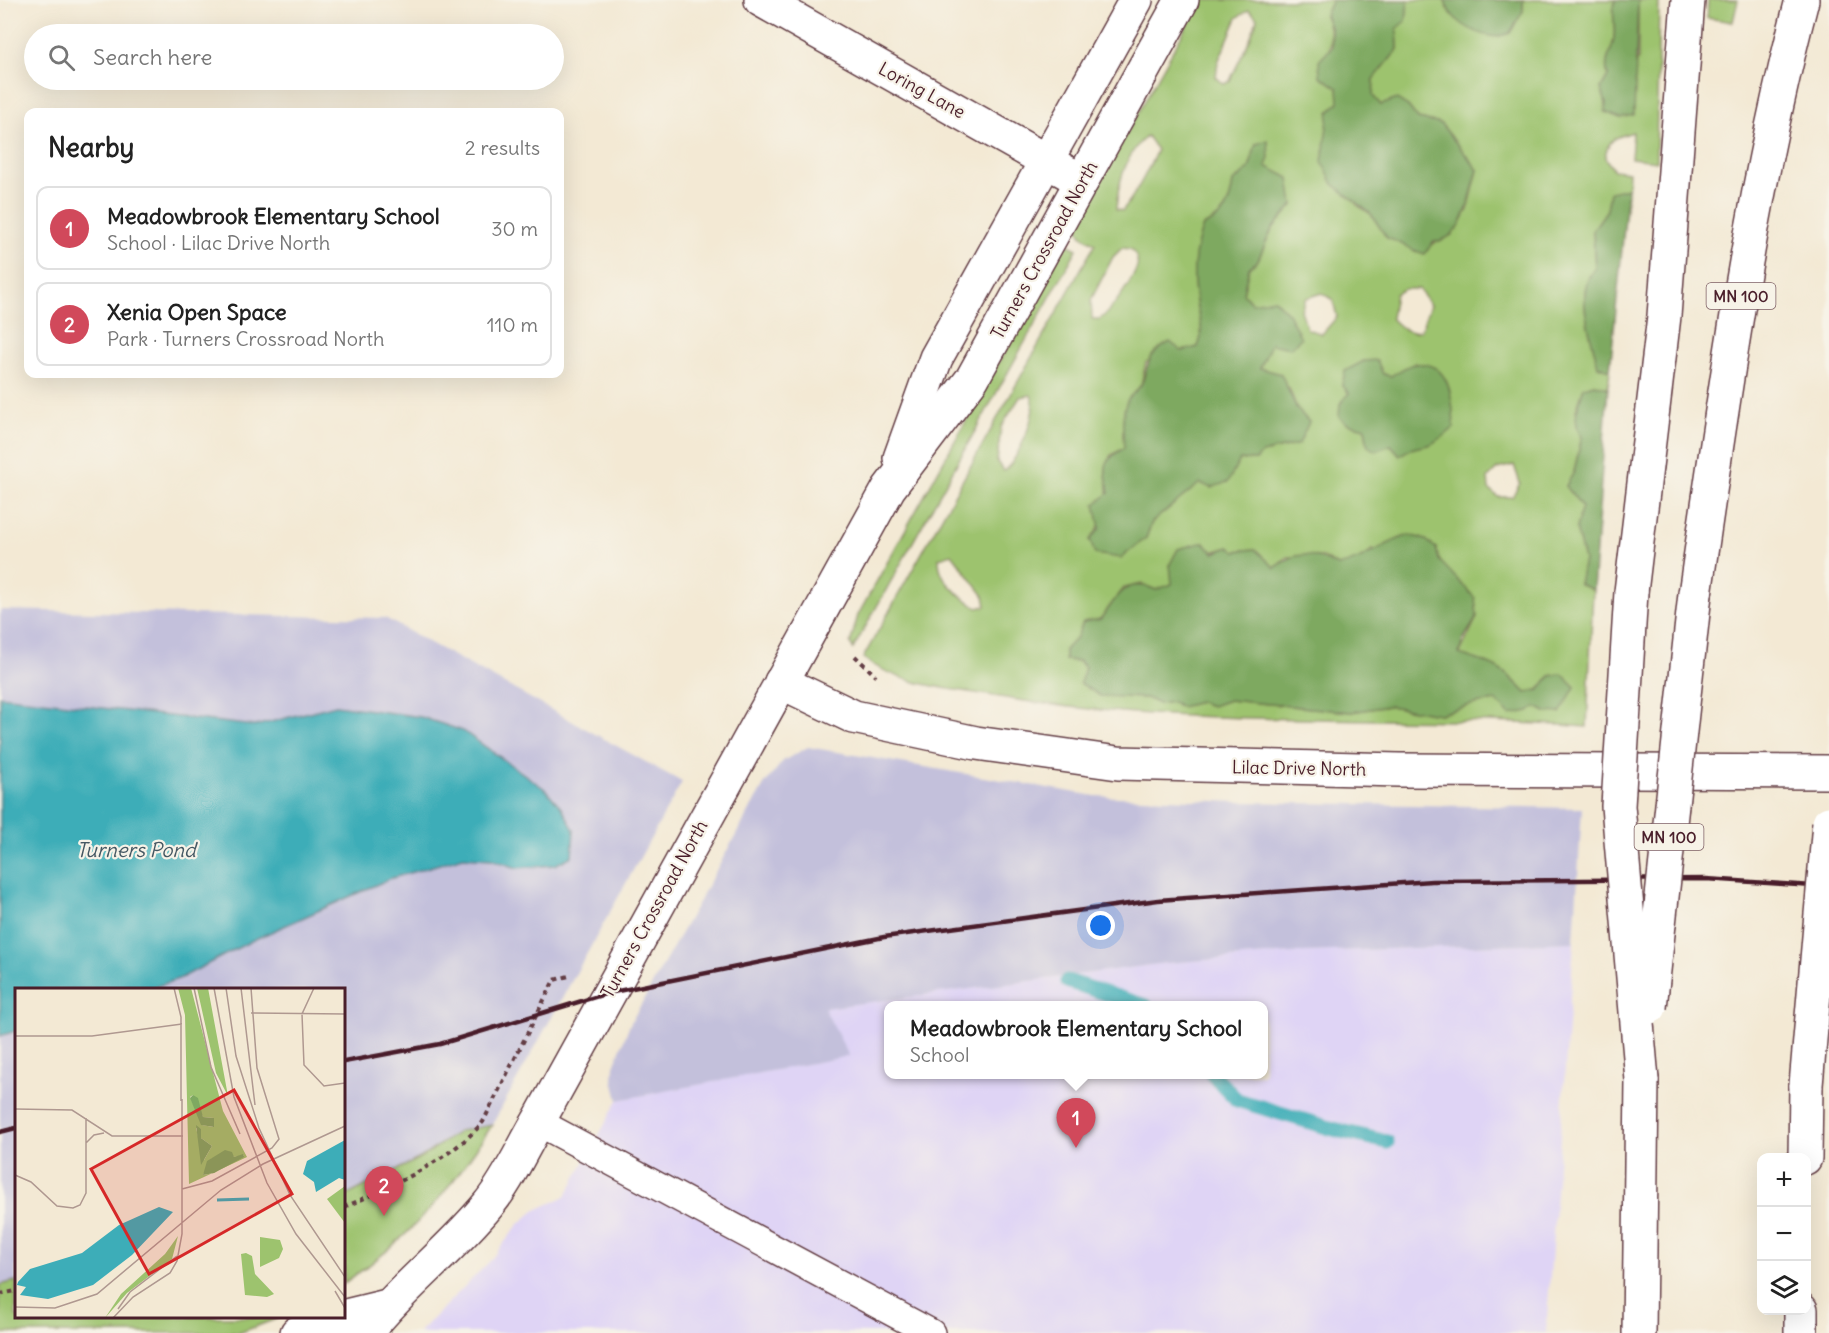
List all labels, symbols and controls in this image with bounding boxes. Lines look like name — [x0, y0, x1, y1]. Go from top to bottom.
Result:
search box — [24, 24, 564, 90]
icon: search — [45, 41, 78, 74]
text: Search here — [93, 43, 212, 71]
street label: Loring Lane — [874, 57, 970, 123]
text: Nearby — [48, 131, 134, 164]
text: 2 results — [465, 135, 540, 160]
street label: Turners Crossroad North — [985, 157, 1103, 343]
text: Meadowbrook Elementary School — [107, 202, 440, 230]
text: 1 — [66, 216, 73, 241]
text: 30 m — [491, 216, 538, 241]
text: School · Lilac Drive North — [107, 230, 330, 255]
road number: MN 100 — [1706, 283, 1776, 309]
text: Xenia Open Space — [107, 298, 287, 326]
text: 2 — [64, 312, 75, 337]
text: 110 m — [487, 312, 538, 337]
text: Park · Turners Crossroad North — [107, 326, 384, 351]
street label: Lilac Drive North — [1232, 755, 1366, 781]
street label: Turners Crossroad North — [595, 816, 713, 1002]
road number: MN 100 — [1634, 824, 1704, 850]
water label: Turners Pond — [76, 837, 198, 862]
your location — [1086, 911, 1115, 940]
inset map — [15, 988, 345, 1318]
popup — [884, 1001, 1268, 1079]
text: Meadowbrook Elementary School — [910, 1014, 1242, 1042]
text: School — [910, 1042, 970, 1067]
pin: 1 — [1056, 1098, 1096, 1148]
map controls — [1757, 1153, 1811, 1315]
button: + — [1757, 1153, 1811, 1207]
pin: 2 — [364, 1166, 404, 1216]
button: − — [1757, 1207, 1811, 1261]
button: layers — [1757, 1261, 1811, 1315]

